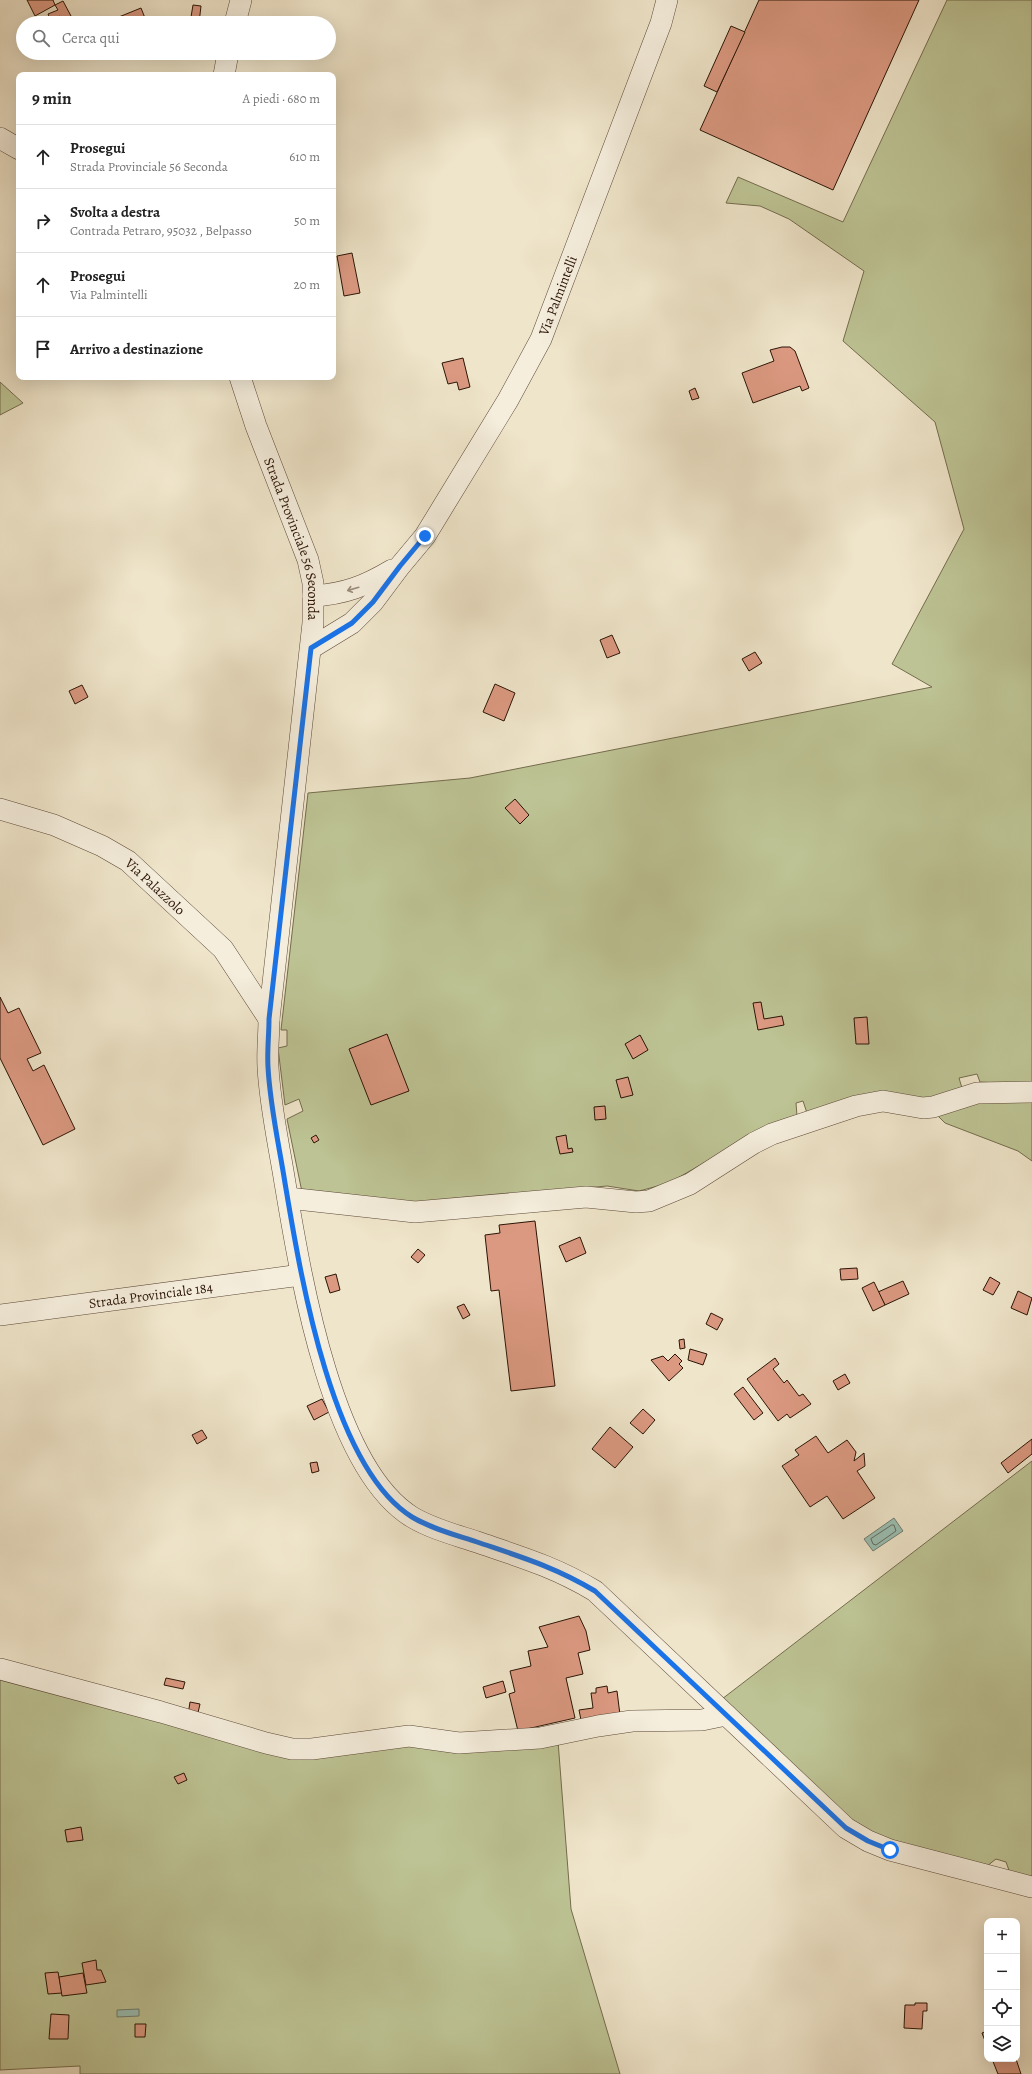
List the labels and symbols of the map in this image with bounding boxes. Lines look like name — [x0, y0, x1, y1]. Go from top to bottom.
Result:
street label: Via Palmintelli — [534, 253, 582, 339]
street label: Strada Provinciale 56 Seconda — [259, 455, 322, 621]
route end — [416, 527, 434, 545]
one-way arrow — [346, 586, 359, 593]
street label: Via Palazzolo — [120, 853, 189, 919]
street label: Strada Provinciale 184 — [88, 1278, 214, 1313]
route start — [881, 1841, 899, 1859]

